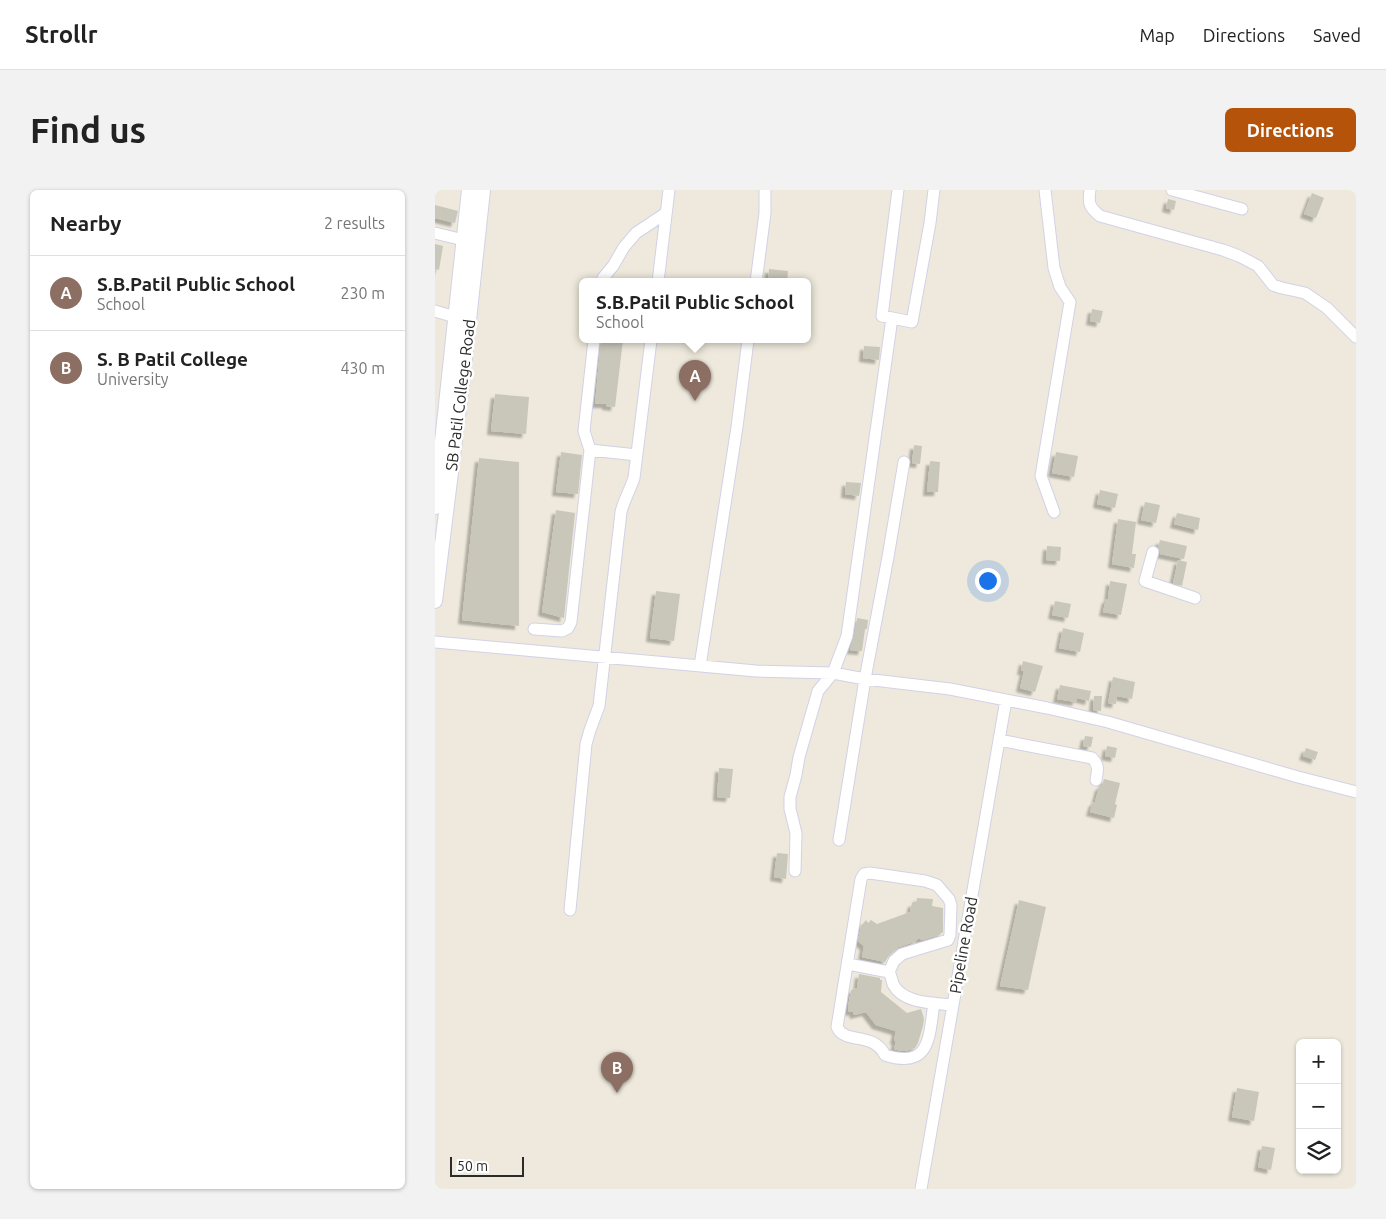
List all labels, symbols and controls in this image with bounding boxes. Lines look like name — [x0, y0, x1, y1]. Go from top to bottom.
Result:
text: Strollr — [25, 21, 98, 48]
text: Map — [1139, 25, 1175, 45]
text: Directions — [1203, 25, 1285, 45]
text: Saved — [1313, 25, 1361, 45]
button: Directions — [1225, 108, 1356, 152]
text: Find us — [30, 110, 146, 150]
text: Nearby — [50, 211, 121, 235]
text: 2 results — [324, 214, 385, 232]
text: S.B.Patil Public School — [97, 273, 295, 295]
popup — [579, 278, 811, 343]
text: A — [60, 284, 72, 302]
text: 230 m — [340, 284, 385, 302]
text: S.B.Patil Public School — [596, 291, 794, 313]
text: School — [97, 295, 145, 313]
text: School — [596, 313, 644, 331]
street label: SB Patil College Road — [442, 318, 478, 472]
text: S. B Patil College — [97, 348, 248, 370]
text: B — [61, 359, 71, 377]
text: 430 m — [340, 359, 385, 377]
pin: A — [679, 360, 711, 401]
text: University — [97, 370, 168, 388]
your location — [975, 568, 1001, 594]
street label: Pipeline Road — [946, 895, 980, 995]
map controls — [1296, 1039, 1341, 1174]
button: + — [1296, 1039, 1341, 1084]
pin: B — [601, 1052, 633, 1093]
button: − — [1296, 1084, 1341, 1129]
button: layers — [1296, 1129, 1341, 1174]
scale bar — [450, 1154, 524, 1177]
text: 50 m — [457, 1158, 488, 1174]

